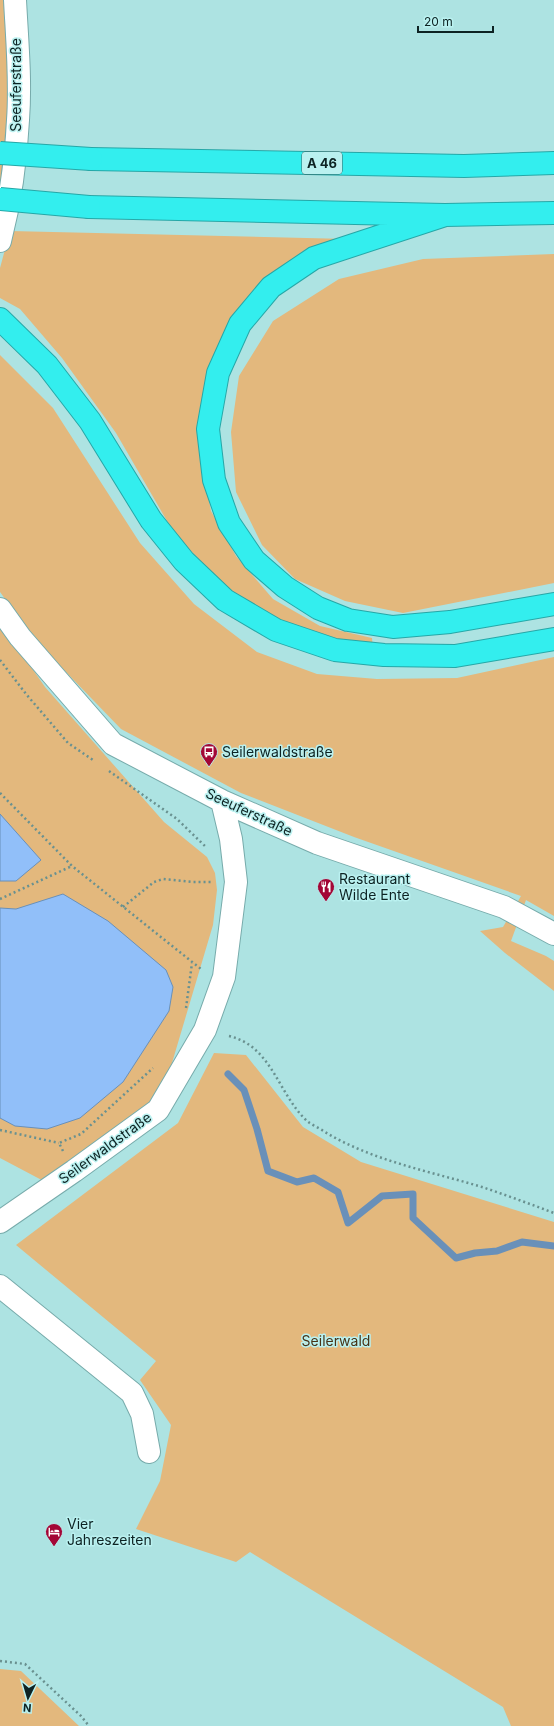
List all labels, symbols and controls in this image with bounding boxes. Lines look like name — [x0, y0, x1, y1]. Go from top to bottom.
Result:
scale bar — [418, 8, 493, 34]
text: 20 m — [424, 14, 453, 29]
street label: Seeuferstraße — [7, 38, 24, 132]
road number: A 46 — [302, 152, 342, 174]
bus stop icon: Seilerwaldstraße — [199, 742, 219, 767]
place label: Seilerwaldstraße — [222, 743, 333, 760]
street label: Seeuferstraße — [203, 784, 295, 839]
place label: Restaurant Wilde Ente — [339, 870, 411, 903]
restaurant icon: Restaurant Wilde Ente — [316, 877, 336, 902]
street label: Seilerwaldstraße — [55, 1108, 154, 1187]
park label: Seilerwald — [302, 1332, 370, 1349]
place label: Vier Jahreszeiten — [67, 1515, 152, 1548]
hotel icon: Vier Jahreszeiten — [44, 1522, 64, 1547]
north arrow — [8, 1678, 48, 1718]
text: N — [22, 1701, 32, 1715]

